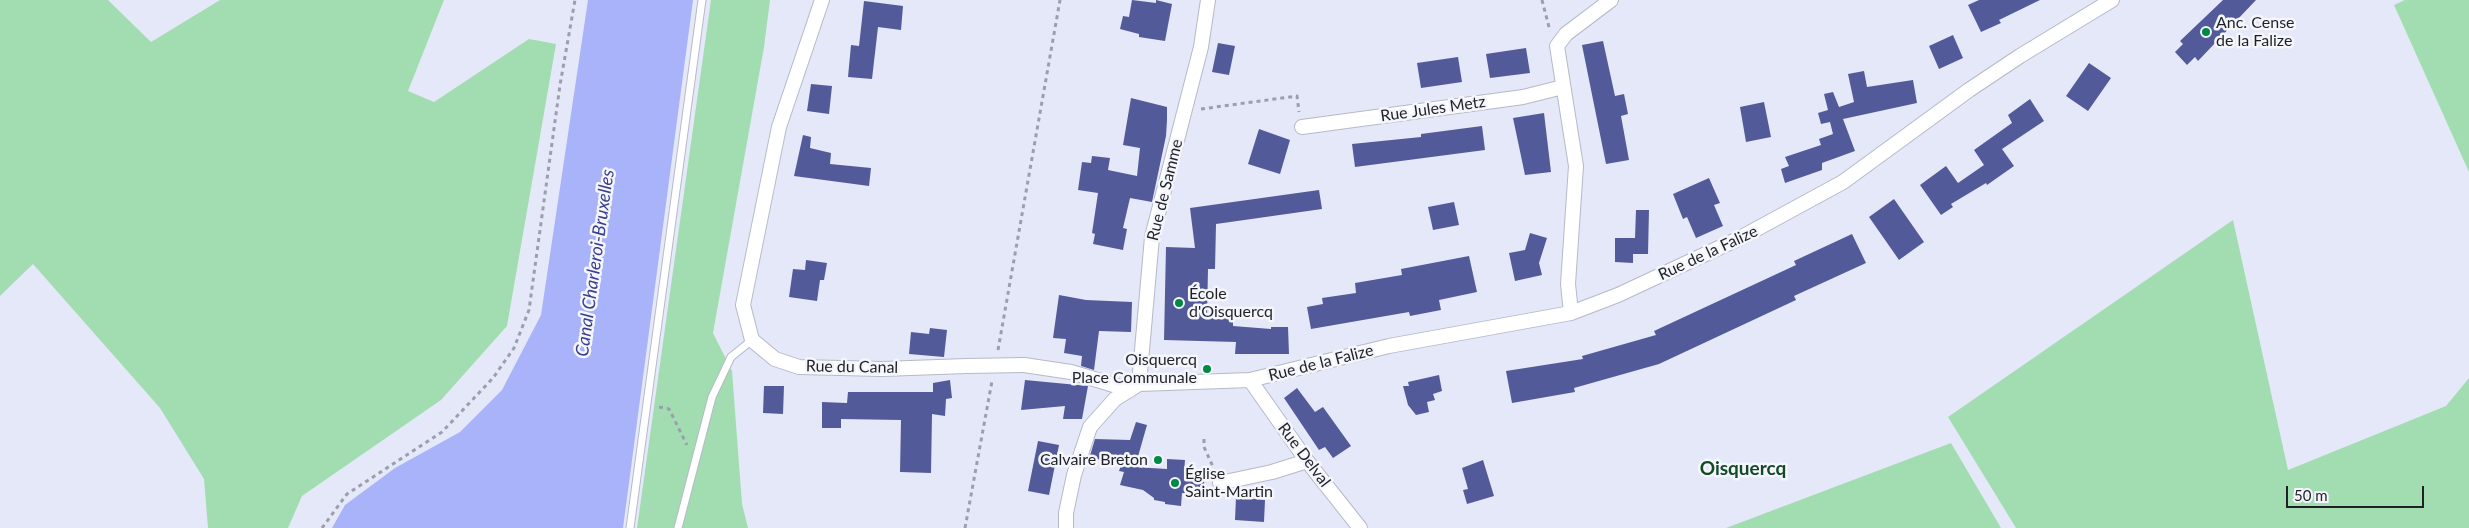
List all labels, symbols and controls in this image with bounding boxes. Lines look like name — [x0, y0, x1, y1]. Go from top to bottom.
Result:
place label: Anc. Cense de la Falize — [2216, 13, 2295, 51]
marker: Anc. Cense de la Falize — [2200, 26, 2212, 38]
street label: Rue Jules Metz — [1379, 92, 1487, 126]
street label: Rue de Samme — [1143, 137, 1187, 243]
water label: Canal Charleroi-Bruxelles — [571, 168, 619, 358]
street label: Rue de la Falize — [1655, 222, 1761, 284]
place label: École d'Oisquercq — [1189, 284, 1273, 322]
marker: École d'Oisquercq — [1173, 297, 1185, 309]
street label: Rue de la Falize — [1267, 341, 1375, 385]
place label: Oisquercq Place Communale — [1072, 350, 1197, 388]
street label: Rue du Canal — [806, 357, 898, 377]
marker: Oisquercq Place Communale — [1201, 363, 1213, 375]
street label: Rue Delval — [1274, 419, 1334, 491]
place label: Calvaire Breton — [1040, 450, 1148, 470]
marker: Calvaire Breton — [1152, 454, 1164, 466]
district label: Oisquercq — [1700, 458, 1786, 480]
place label: Église Saint-Martin — [1185, 464, 1273, 502]
scale bar — [2289, 476, 2426, 508]
marker: Église Saint-Martin — [1169, 477, 1181, 489]
text: 50 m — [2294, 486, 2328, 504]

